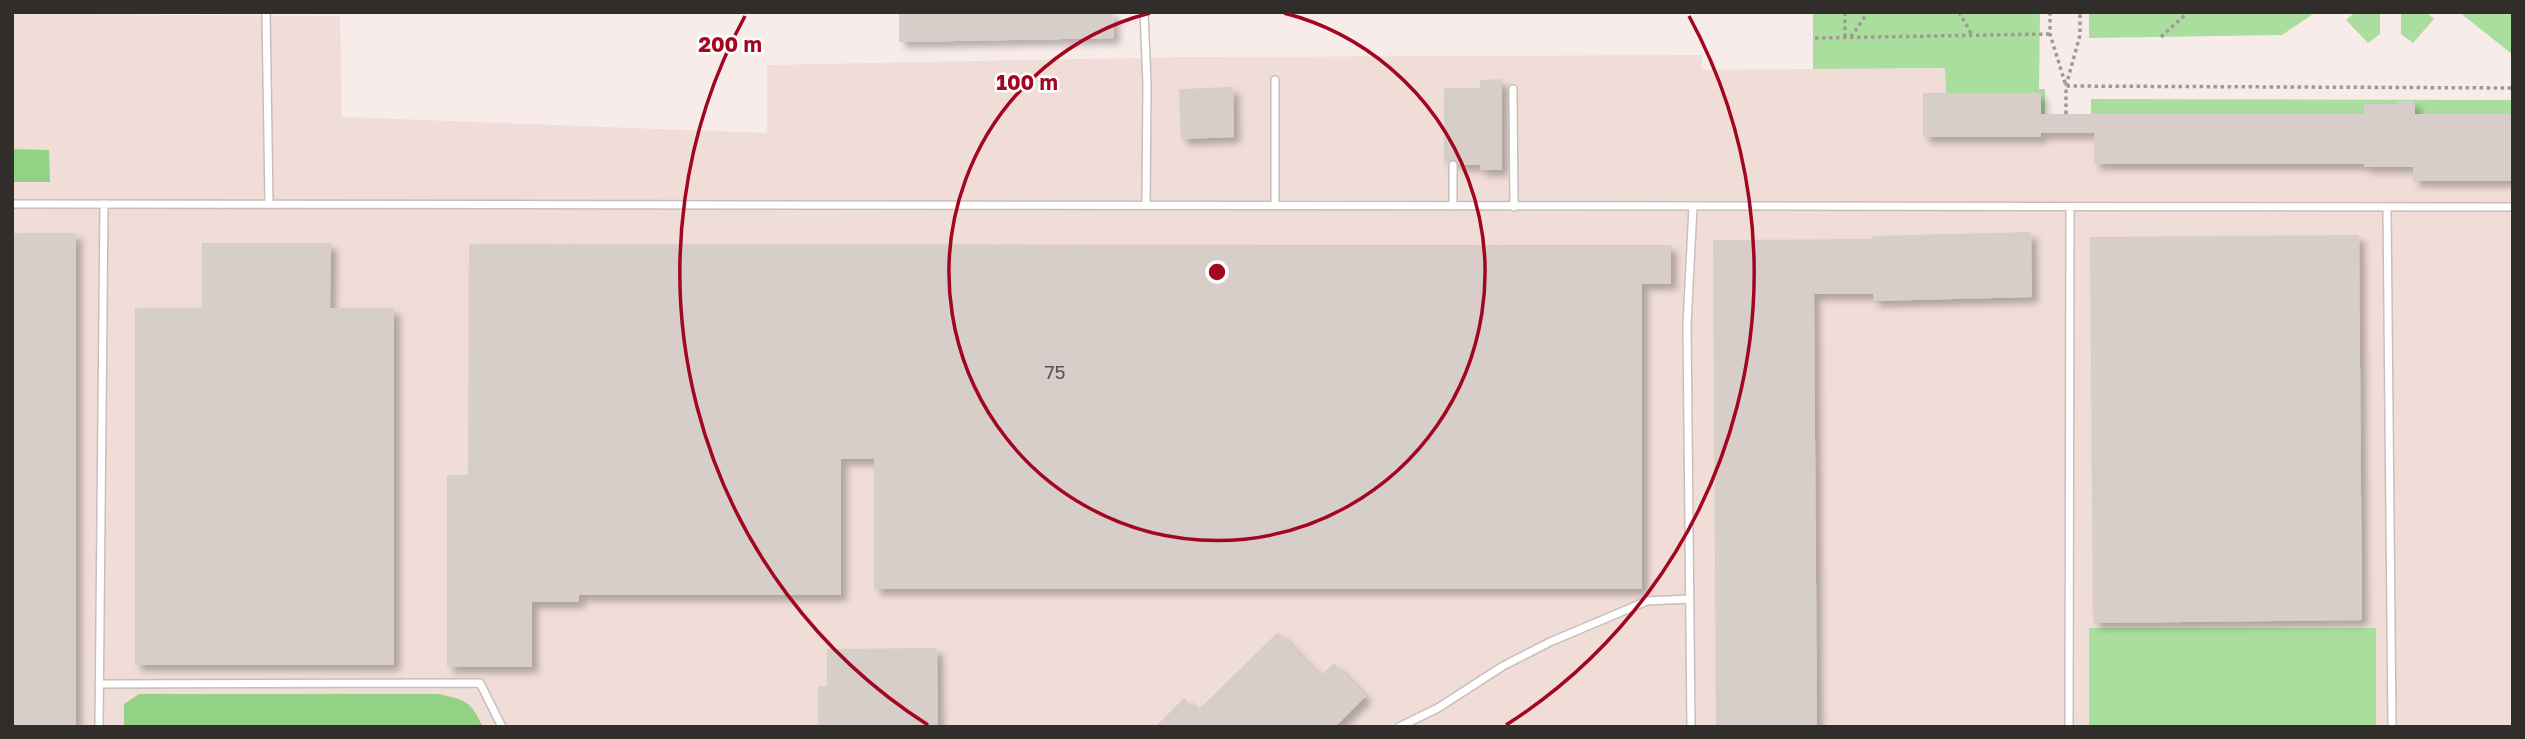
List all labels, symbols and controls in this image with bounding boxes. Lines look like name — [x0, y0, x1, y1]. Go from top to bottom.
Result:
text: 200 m — [698, 31, 762, 57]
text: 100 m — [996, 69, 1058, 95]
centre of rings — [1205, 260, 1229, 284]
house number: 75 — [1044, 360, 1066, 383]

